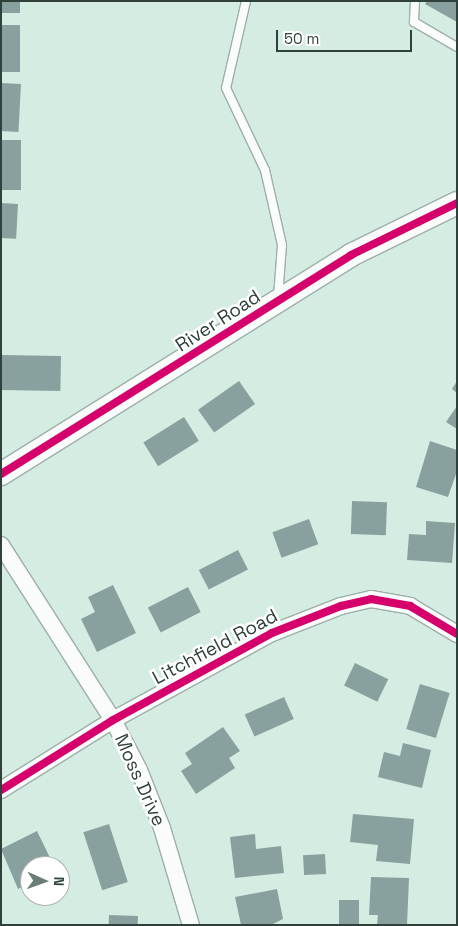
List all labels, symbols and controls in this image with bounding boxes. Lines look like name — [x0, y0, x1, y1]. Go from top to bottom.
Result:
scale bar — [278, 20, 414, 52]
text: 50 m — [284, 29, 319, 48]
street label: River Road — [171, 285, 265, 357]
street label: Litchfield Road — [149, 604, 281, 690]
street label: Moss Drive — [110, 730, 170, 830]
north arrow — [20, 856, 70, 906]
text: N — [50, 876, 68, 886]

